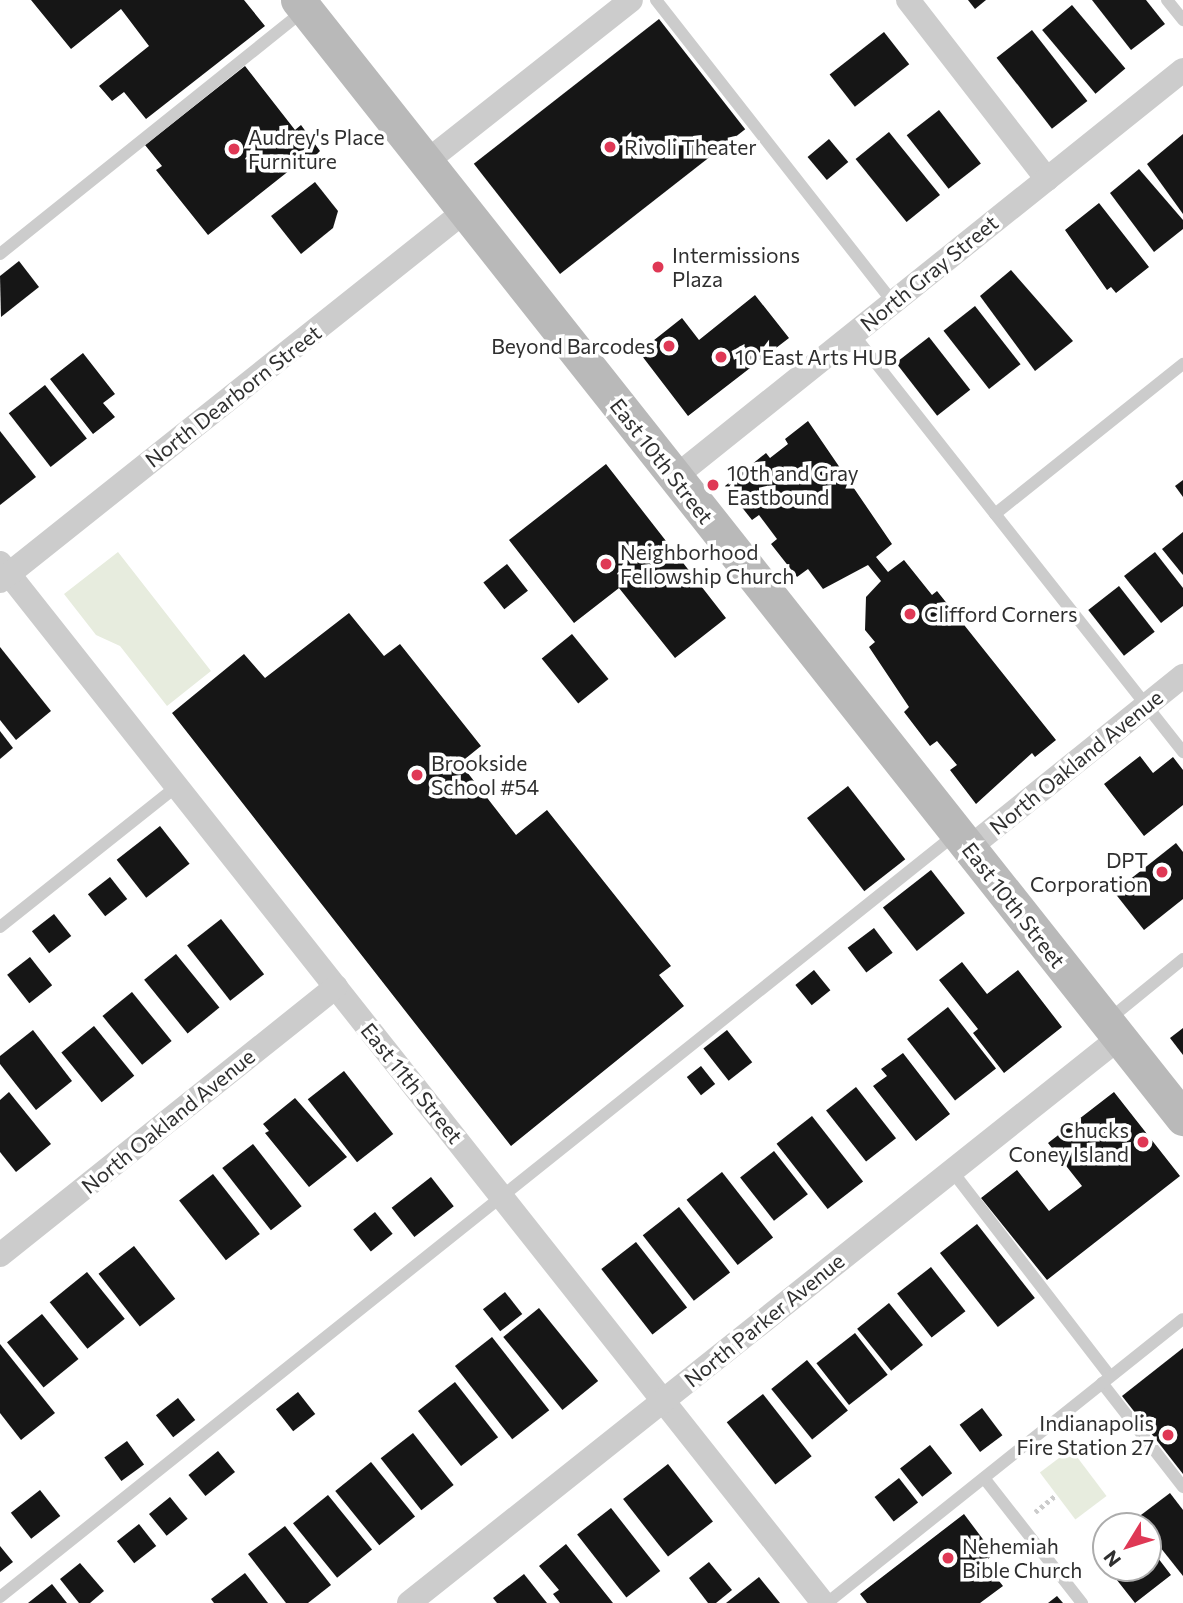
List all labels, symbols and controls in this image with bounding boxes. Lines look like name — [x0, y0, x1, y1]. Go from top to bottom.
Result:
place label: Audrey's Place Furniture — [248, 124, 385, 174]
place label: Rivoli Theater — [624, 134, 757, 160]
marker: Rivoli Theater — [602, 139, 618, 155]
marker: Audrey's Place Furniture — [226, 141, 242, 157]
street label: North Gray Street — [855, 210, 1003, 336]
place label: Intermissions Plaza — [672, 242, 800, 292]
marker: Intermissions Plaza — [650, 259, 666, 275]
street label: North Dearborn Street — [140, 320, 326, 472]
place label: Beyond Barcodes — [491, 333, 655, 359]
marker: Beyond Barcodes — [661, 338, 677, 354]
place label: 10 East Arts HUB — [735, 344, 897, 370]
marker: 10 East Arts HUB — [713, 349, 729, 365]
street label: East 10th Street — [605, 393, 719, 529]
place label: 10th and Gray Eastbound — [727, 460, 859, 510]
marker: 10th and Gray Eastbound — [705, 477, 721, 493]
place label: Neighborhood Fellowship Church — [620, 539, 794, 589]
marker: Neighborhood Fellowship Church — [598, 556, 614, 572]
place label: Clifford Corners — [924, 601, 1077, 627]
marker: Clifford Corners — [902, 606, 918, 622]
street label: North Oakland Avenue — [984, 684, 1168, 840]
place label: Brookside School #54 — [431, 750, 539, 800]
marker: Brookside School #54 — [409, 767, 425, 783]
street label: East 10th Street — [957, 837, 1071, 973]
place label: DPT Corporation — [1030, 847, 1148, 897]
marker: DPT Corporation — [1154, 864, 1170, 880]
street label: East 11th Street — [356, 1018, 468, 1148]
street label: North Oakland Avenue — [76, 1043, 260, 1199]
place label: Chucks Coney Island — [1008, 1117, 1129, 1167]
marker: Chucks Coney Island — [1135, 1134, 1151, 1150]
street label: North Parker Avenue — [679, 1248, 849, 1392]
place label: Indianapolis Fire Station 27 — [1016, 1410, 1154, 1460]
marker: Indianapolis Fire Station 27 — [1160, 1427, 1176, 1443]
north arrow — [1092, 1512, 1162, 1582]
place label: Nehemiah Bible Church — [962, 1533, 1082, 1583]
text: N — [1098, 1546, 1125, 1572]
marker: Nehemiah Bible Church — [940, 1550, 956, 1566]

